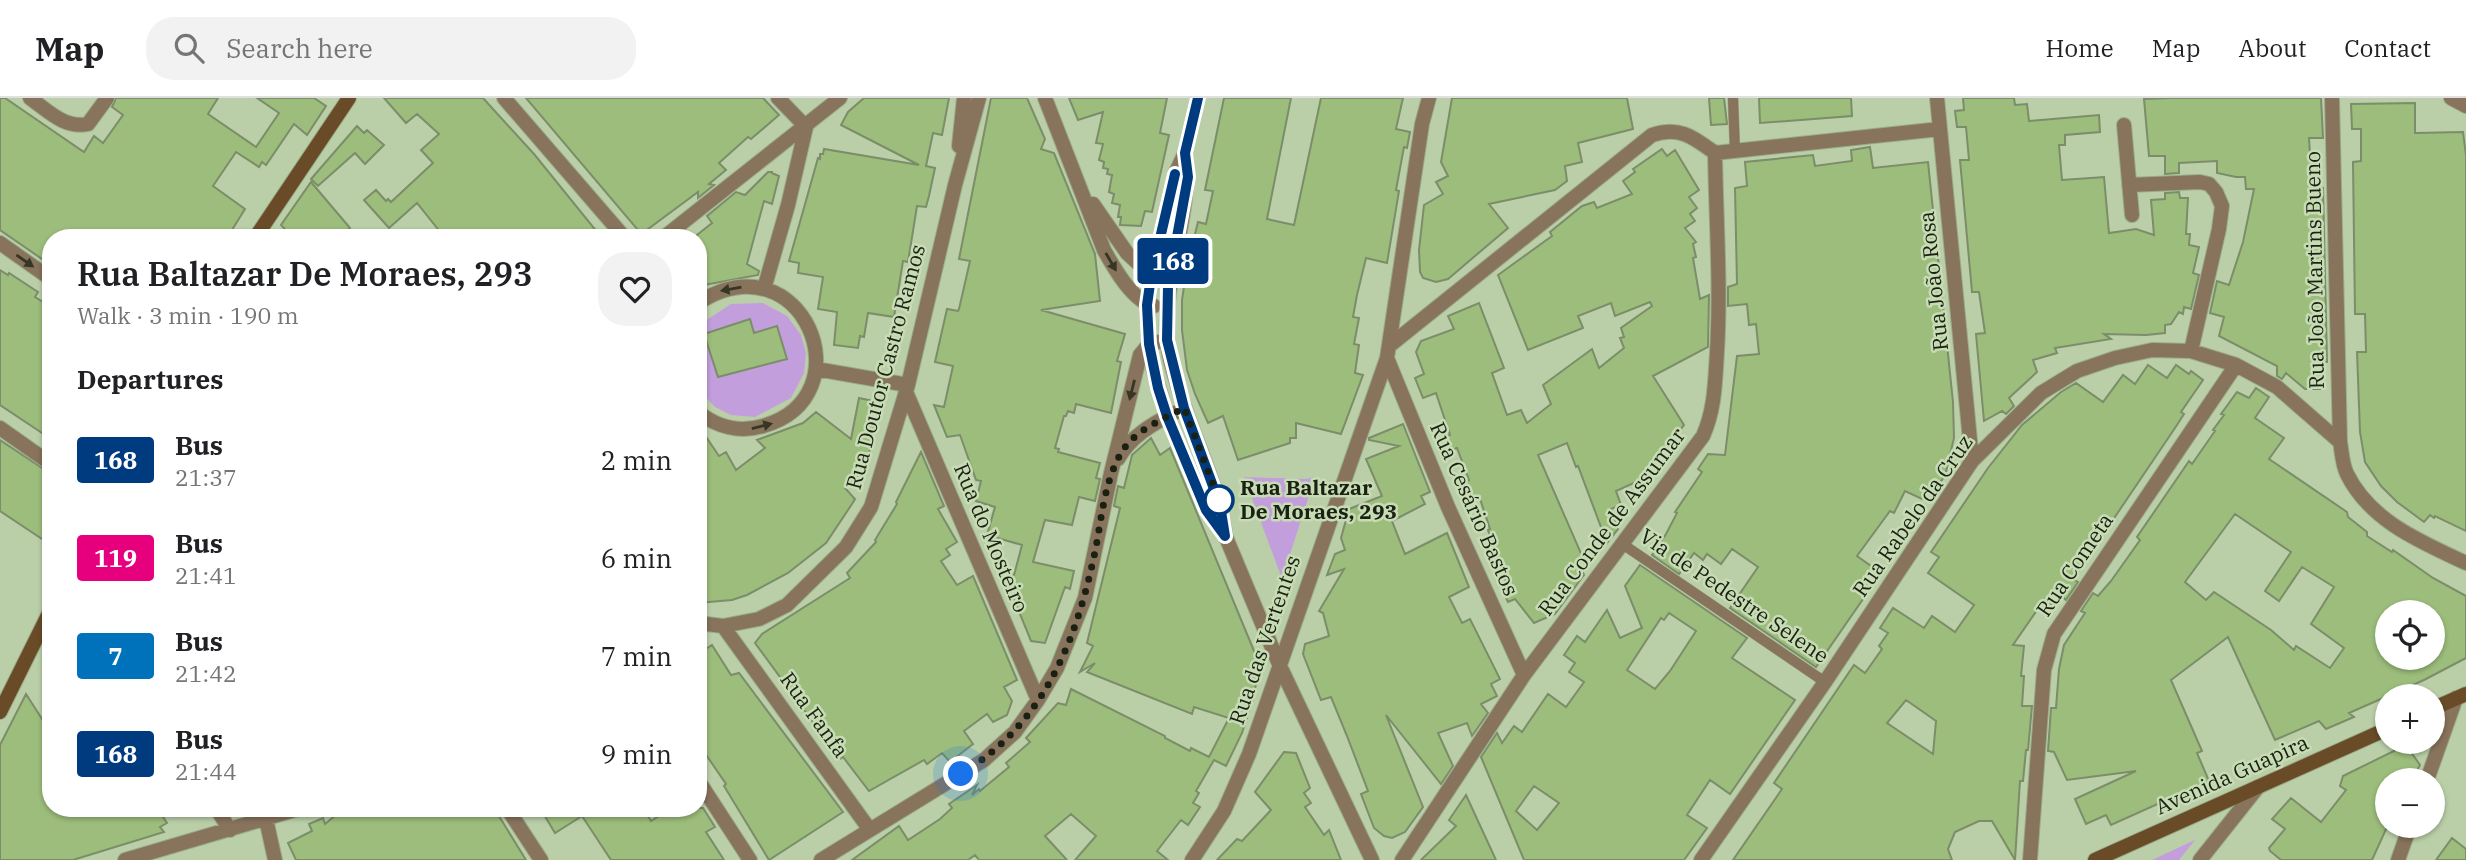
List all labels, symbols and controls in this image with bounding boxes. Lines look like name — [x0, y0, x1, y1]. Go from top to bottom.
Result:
search box — [146, 17, 636, 80]
text: Map — [35, 27, 104, 70]
icon: search — [170, 29, 208, 67]
text: Search here — [226, 31, 373, 65]
text: Home — [2046, 32, 2114, 64]
text: Map — [2152, 32, 2200, 64]
text: About — [2238, 32, 2306, 64]
text: Contact — [2344, 32, 2431, 64]
street label: Rua João Martins Bueno — [2298, 151, 2330, 389]
street label: Rua João Rosa — [1912, 210, 1954, 352]
line badge: 168 — [1133, 238, 1213, 284]
street label: Rua Doutor Castro Ramos — [839, 241, 931, 492]
text: 168 — [1151, 245, 1195, 277]
text: Rua Baltazar De Moraes, 293 — [77, 252, 533, 295]
button: heart — [598, 252, 672, 326]
one-way arrow — [1105, 252, 1117, 271]
one-way arrow — [16, 254, 34, 268]
one-way arrow — [720, 283, 742, 294]
text: Walk · 3 min · 190 m — [77, 300, 299, 330]
text: Departures — [77, 362, 223, 396]
one-way arrow — [1126, 379, 1137, 401]
street label: Rua Cesário Bastos — [1424, 417, 1526, 600]
one-way arrow — [751, 420, 773, 431]
street label: Rua Conde de Assumar — [1531, 421, 1692, 621]
text: Bus — [175, 428, 223, 462]
street label: Rua Rabelo da Cruz — [1846, 429, 1979, 602]
text: 2 min — [601, 443, 672, 477]
text: 168 — [94, 444, 137, 476]
street label: Rua do Mosteiro — [948, 459, 1036, 616]
text: 21:37 — [175, 462, 237, 492]
place label: Rua Baltazar De Moraes, 293 — [1240, 473, 1397, 525]
marker: Rua Baltazar De Moraes, 293 — [1204, 485, 1234, 515]
street label: Rua Cometa — [2029, 507, 2119, 622]
street label: Via de Pedestre Selene — [1635, 521, 1835, 669]
text: Bus — [175, 526, 223, 560]
text: 6 min — [601, 541, 672, 575]
text: 119 — [94, 542, 137, 574]
street label: Rua das Vertentes — [1222, 551, 1306, 728]
text: 21:41 — [175, 560, 237, 590]
map controls — [2375, 600, 2445, 838]
button: locate — [2375, 600, 2445, 670]
text: Bus — [175, 624, 223, 658]
text: 7 min — [601, 639, 672, 673]
text: 7 — [108, 640, 123, 672]
text: 21:42 — [175, 658, 237, 688]
street label: Rua Fanfa — [774, 666, 855, 763]
button: + — [2375, 684, 2445, 754]
text: Bus — [175, 722, 223, 756]
street label: Avenida Guapira — [2150, 728, 2313, 820]
text: 9 min — [601, 737, 672, 771]
text: 168 — [94, 738, 137, 770]
text: 21:44 — [175, 756, 237, 786]
your location — [943, 756, 978, 791]
button: − — [2375, 768, 2445, 838]

